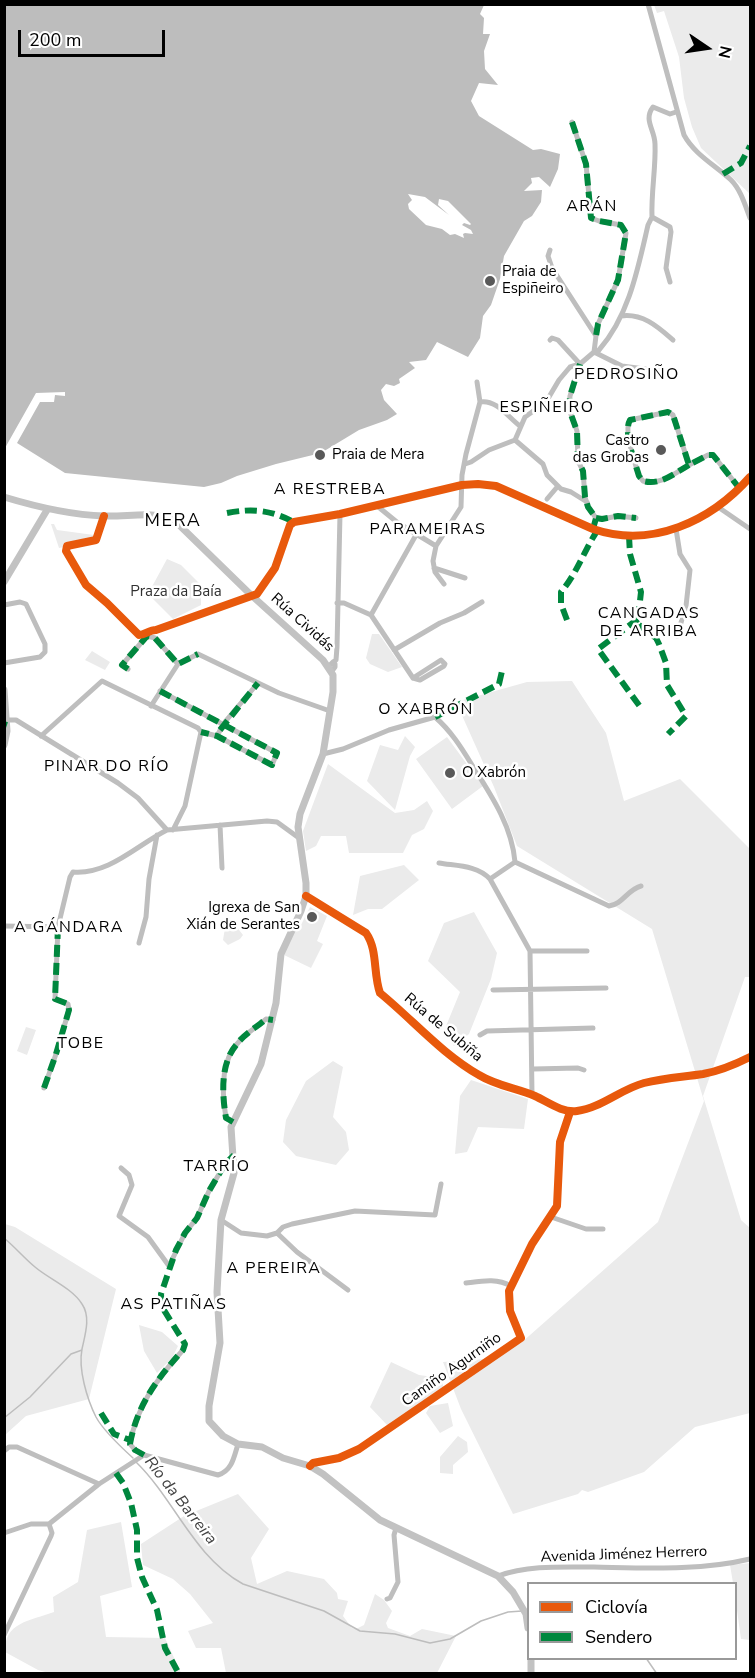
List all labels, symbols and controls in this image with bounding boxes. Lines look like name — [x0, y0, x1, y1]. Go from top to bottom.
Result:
scale bar — [21, 18, 168, 56]
north arrow — [677, 18, 737, 78]
text: 200 m — [29, 28, 81, 52]
text: N — [712, 44, 737, 60]
district label: ARÁN — [566, 197, 618, 217]
place label: Praia de Espiñeiro — [502, 263, 564, 298]
marker: Praia de Espiñeiro — [483, 274, 497, 288]
district label: PEDROSIÑO — [574, 365, 680, 385]
district label: ESPIÑEIRO — [500, 398, 594, 418]
place label: Castro das Grobas — [573, 432, 649, 467]
marker: Castro das Grobas — [654, 443, 668, 457]
place label: Praia de Mera — [332, 446, 425, 464]
marker: Praia de Mera — [313, 448, 327, 462]
district label: A RESTREBA — [274, 480, 386, 500]
district label: MERA — [145, 511, 201, 533]
district label: PARAMEIRAS — [370, 520, 486, 540]
park label: Praza da Baía — [130, 583, 222, 601]
street label: Rúa Cividás — [267, 590, 337, 656]
district label: CANGADAS DE ARRIBA — [598, 604, 700, 642]
district label: O XABRÓN — [378, 700, 474, 720]
district label: PINAR DO RÍO — [44, 757, 170, 777]
place label: O Xabrón — [462, 764, 526, 782]
marker: O Xabrón — [443, 766, 457, 780]
place label: Igrexa de San Xián de Serantes — [187, 899, 300, 934]
marker: Igrexa de San Xián de Serantes — [305, 910, 319, 924]
district label: A GÁNDARA — [14, 918, 124, 938]
street label: Rúa de Subiña — [400, 990, 486, 1066]
district label: TOBE — [57, 1034, 105, 1054]
district label: TARRÍO — [184, 1157, 250, 1177]
district label: A PEREIRA — [226, 1259, 322, 1279]
district label: AS PATIÑAS — [121, 1295, 227, 1315]
street label: Camiño Agurniño — [399, 1329, 505, 1411]
water label: Río da Barreira — [140, 1453, 220, 1549]
street label: Avenida Jiménez Herrero — [540, 1543, 708, 1567]
legend — [527, 1582, 737, 1660]
text: Ciclovía — [585, 1595, 648, 1619]
text: Sendero — [585, 1625, 652, 1649]

